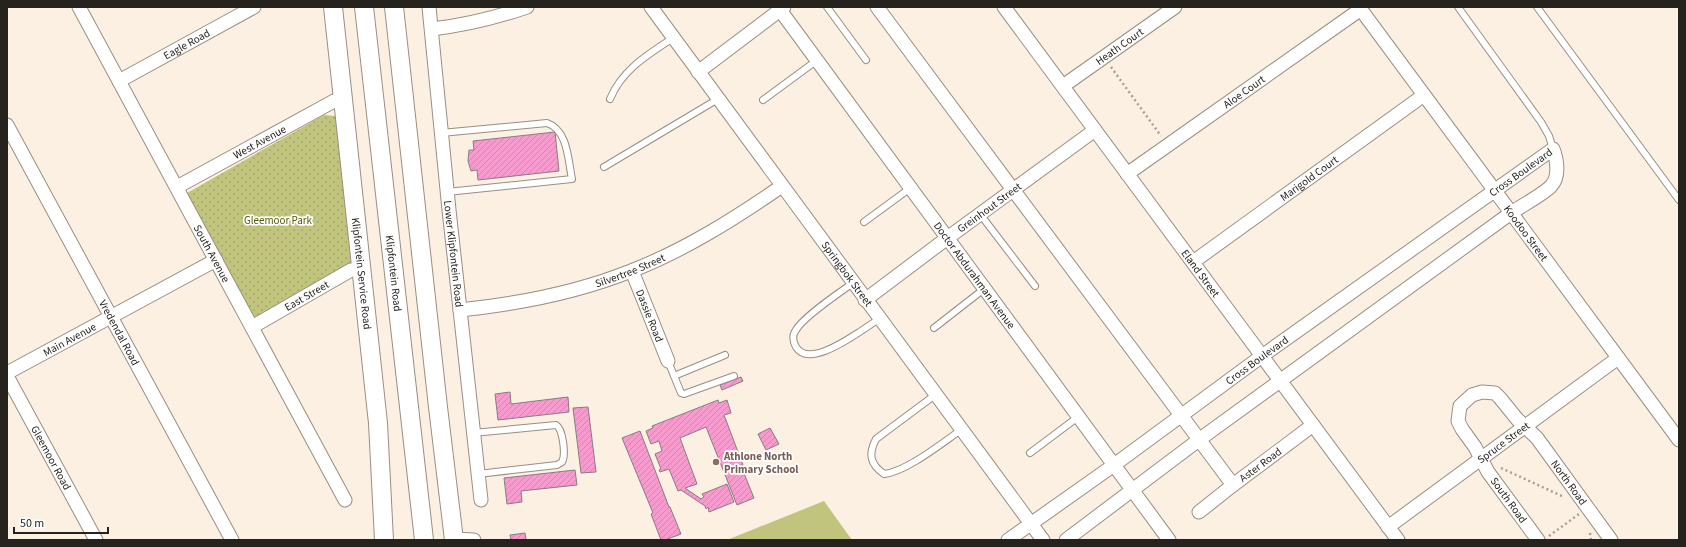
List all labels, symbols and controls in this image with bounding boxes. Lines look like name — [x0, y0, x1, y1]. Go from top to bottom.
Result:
street label: Heath Court — [1093, 24, 1147, 69]
street label: Eagle Road — [161, 26, 213, 63]
street label: Aloe Court — [1220, 72, 1268, 112]
street label: West Avenue — [230, 121, 289, 163]
street label: Cross Boulevard — [1486, 145, 1556, 200]
street label: Marigold Court — [1277, 152, 1342, 205]
street label: Greinhout Street — [954, 179, 1025, 236]
street label: Lower Klipfontein Road — [440, 200, 467, 308]
street label: Koodoo Street — [1500, 202, 1551, 265]
park label: Gleemoor Park — [244, 213, 313, 228]
street label: Klipfontein Service Road — [348, 217, 375, 330]
street label: Doctor Abdurahman Avenue — [930, 219, 1019, 333]
street label: South Avenue — [190, 222, 233, 286]
street label: Klipfontein Road — [382, 234, 405, 312]
street label: Springbok Street — [818, 238, 876, 310]
street label: Eland Street — [1178, 246, 1223, 301]
street label: Silvertree Street — [593, 250, 668, 291]
street label: East Street — [282, 277, 332, 315]
street label: Dassie Road — [632, 287, 667, 344]
street label: Vredendal Road — [95, 297, 143, 368]
street label: Main Avenue — [40, 319, 99, 360]
street label: Cross Boulevard — [1223, 333, 1292, 388]
street label: Spruce Street — [1474, 418, 1533, 467]
street label: Gleemoor Road — [27, 423, 75, 493]
street label: Aster Road — [1236, 444, 1285, 486]
place label: Athlone North Primary School — [723, 449, 799, 477]
marker: Athlone North Primary School — [711, 457, 721, 467]
street label: North Road — [1547, 457, 1590, 508]
street label: South Road — [1487, 474, 1530, 526]
scale bar — [14, 509, 108, 535]
text: 50 m — [20, 515, 44, 532]

